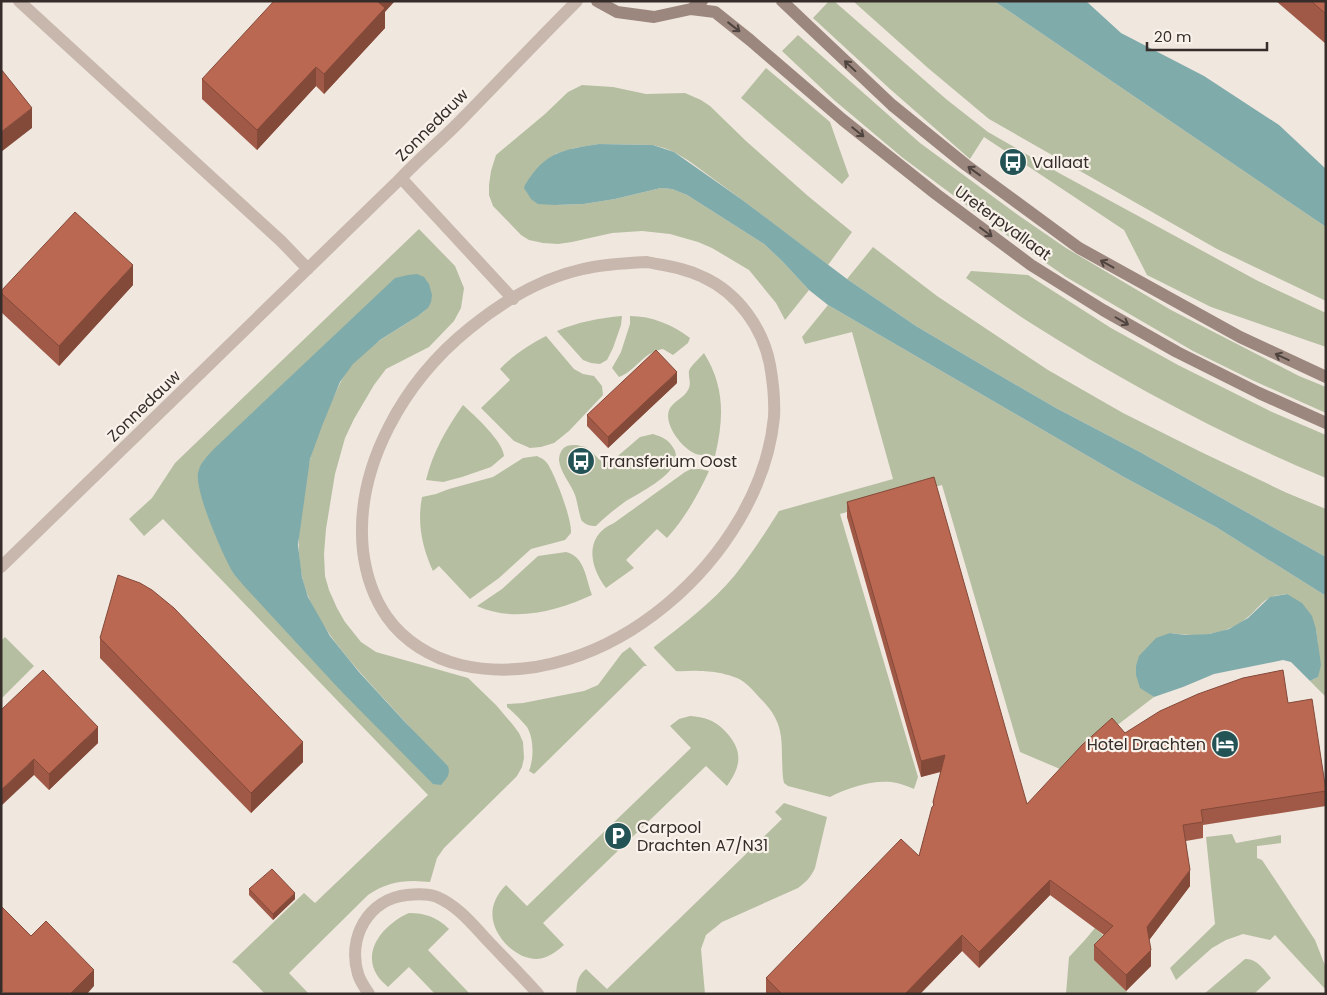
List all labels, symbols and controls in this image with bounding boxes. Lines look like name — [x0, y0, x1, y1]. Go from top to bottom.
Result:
scale bar — [1147, 20, 1267, 52]
one-way arrow — [727, 22, 740, 33]
text: 20 m — [1154, 26, 1192, 47]
one-way arrow — [844, 60, 857, 72]
street label: Zonnedauw — [391, 84, 473, 166]
one-way arrow — [851, 127, 864, 138]
bus stop icon: Vallaat — [998, 147, 1028, 177]
place label: Vallaat — [1032, 151, 1089, 174]
one-way arrow — [967, 166, 981, 176]
street label: Ureterpvallaat — [950, 180, 1056, 266]
one-way arrow — [979, 227, 993, 237]
one-way arrow — [1101, 258, 1115, 268]
one-way arrow — [1115, 316, 1130, 326]
one-way arrow — [1274, 351, 1289, 361]
street label: Zonnedauw — [102, 365, 186, 447]
bus stop icon: Transferium Oost — [566, 446, 596, 476]
place label: Transferium Oost — [600, 450, 737, 473]
hotel icon: Hotel Drachten — [1210, 729, 1240, 759]
place label: Hotel Drachten — [1087, 733, 1206, 756]
place label: Carpool Drachten A7/N31 — [637, 816, 768, 857]
parking icon: Carpool Drachten A7/N31 — [603, 821, 633, 851]

